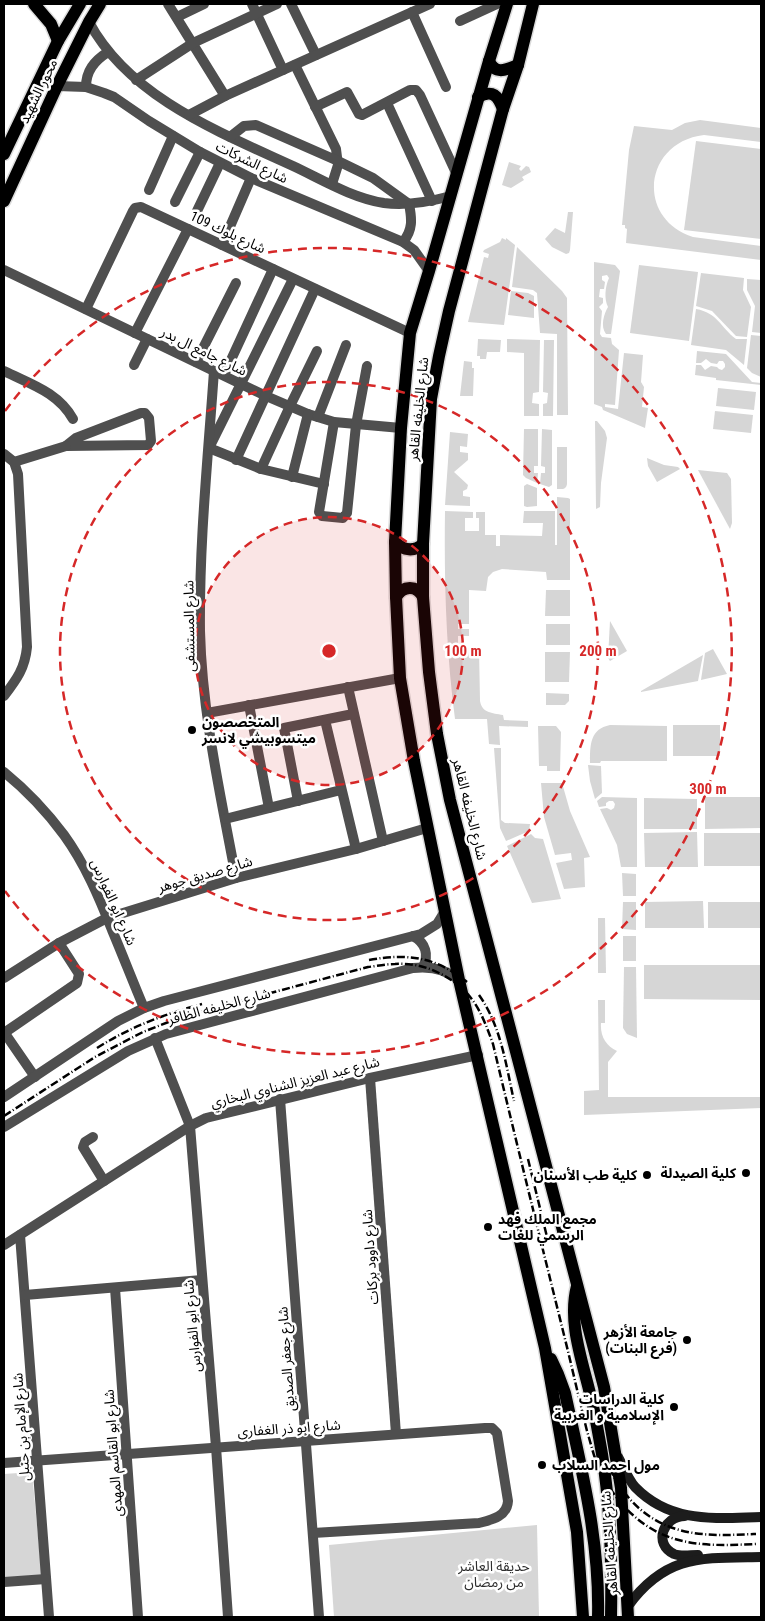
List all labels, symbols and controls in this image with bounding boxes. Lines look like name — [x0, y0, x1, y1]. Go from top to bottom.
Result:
street label: محور الشهيد — [15, 56, 61, 126]
street label: شارع الشركات — [212, 138, 291, 189]
street label: شارع بلوك 109 — [186, 208, 268, 259]
street label: شارع جامع ال بدر — [156, 323, 250, 381]
street label: شارع الخليفه القاهر — [404, 356, 434, 463]
street label: شارع المستشفى — [180, 580, 201, 672]
centre of rings — [320, 642, 338, 660]
text: 100 m — [444, 642, 482, 660]
text: 200 m — [579, 642, 617, 660]
place label: المتخصصون ميتسوبيشي لانسر — [201, 714, 316, 749]
marker: المتخصصون ميتسوبيشي لانسر — [186, 724, 198, 736]
street label: شارع الخليفه القاهر — [446, 755, 490, 862]
text: 300 m — [689, 780, 727, 798]
street label: شارع صديق جوهر — [155, 853, 255, 898]
street label: شارع ابو الفوارس — [85, 856, 140, 949]
street label: شارع الخليفه الظافر — [165, 985, 273, 1031]
street label: شارع عبد العزيز الشناوي البخاري — [209, 1053, 382, 1114]
place label: كلية الصيدلة — [660, 1165, 737, 1181]
place label: كلية طب الأسنان — [533, 1167, 638, 1183]
marker: كلية الصيدلة — [740, 1167, 752, 1179]
marker: كلية طب الأسنان — [641, 1169, 653, 1181]
street label: شارع داوود بركات — [359, 1209, 384, 1305]
place label: مجمع الملك فهد الرسمي للغات — [498, 1211, 597, 1246]
marker: مجمع الملك فهد الرسمي للغات — [482, 1221, 494, 1233]
street label: شارع ابو الفوارس — [180, 1279, 207, 1373]
street label: شارع جعفر الصديق — [274, 1306, 301, 1412]
place label: جامعة الأزهر (فرع البنات) — [603, 1324, 677, 1359]
marker: جامعة الأزهر (فرع البنات) — [681, 1334, 693, 1346]
street label: شارع الإمام بن حنبل — [9, 1372, 36, 1482]
street label: شارع ابو القاسم المهدى — [101, 1389, 128, 1517]
place label: كلية الدراسات الإسلامية و العربية — [554, 1391, 665, 1425]
marker: كلية الدراسات الإسلامية و العربية — [668, 1401, 680, 1413]
street label: شارع ابو ذر الغفارى — [237, 1416, 341, 1443]
place label: مول احمد السلاب — [552, 1457, 660, 1474]
marker: مول احمد السلاب — [536, 1459, 548, 1471]
street label: شارع الخليفه القاهر — [597, 1490, 624, 1597]
park label: حديقة العاشر من رمضان — [457, 1558, 530, 1591]

